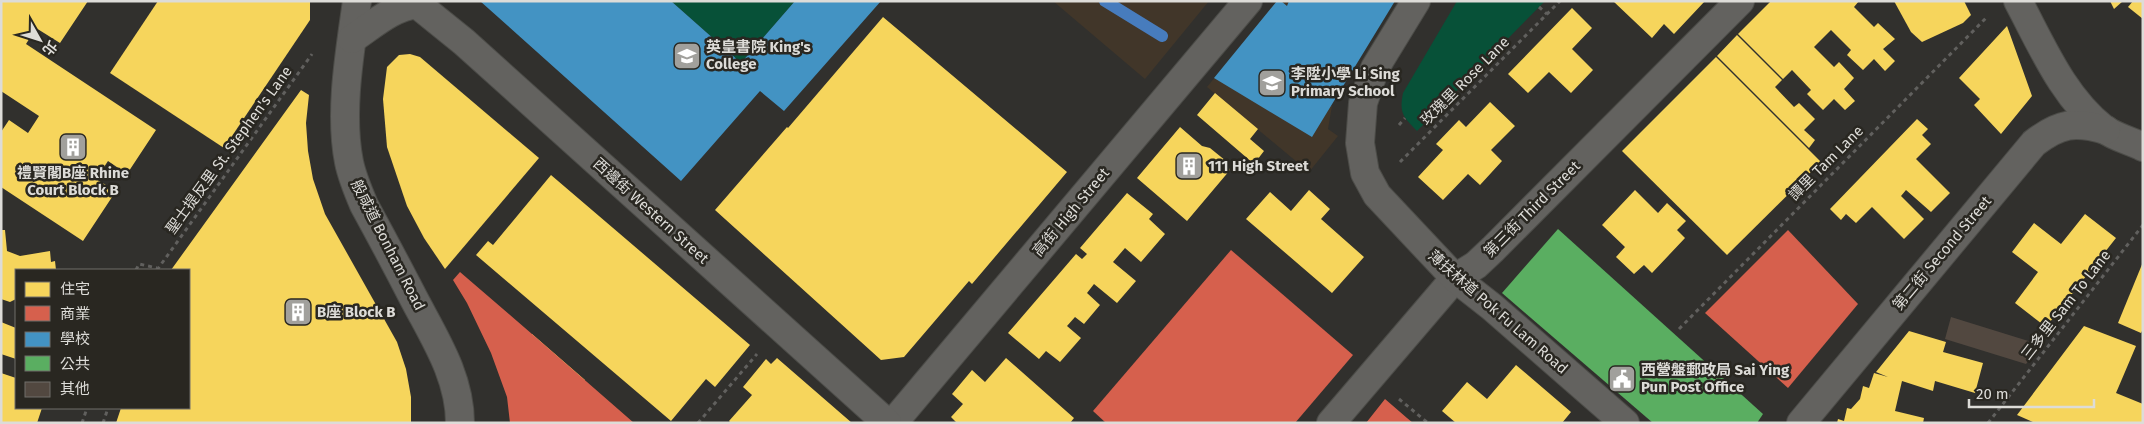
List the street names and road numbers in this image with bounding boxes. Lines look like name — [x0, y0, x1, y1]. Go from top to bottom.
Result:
street label: 玫瑰里 Rose Lane — [1417, 33, 1513, 129]
street label: 聖士提反里 St. Stephen's Lane — [162, 63, 296, 237]
street label: 譚里 Tam Lane — [1785, 122, 1867, 204]
street label: 西邊街 Western Street — [590, 154, 713, 268]
street label: 第三街 Third Street — [1480, 157, 1584, 261]
street label: 高街 High Street — [1029, 164, 1114, 260]
street label: 般咸道 Bonham Road — [347, 177, 429, 313]
street label: 第二街 Second Street — [1889, 192, 1995, 314]
street label: 薄扶林道 Pok Fu Lam Road — [1425, 246, 1571, 378]
street label: 三多里 Sam To Lane — [2018, 247, 2114, 363]

